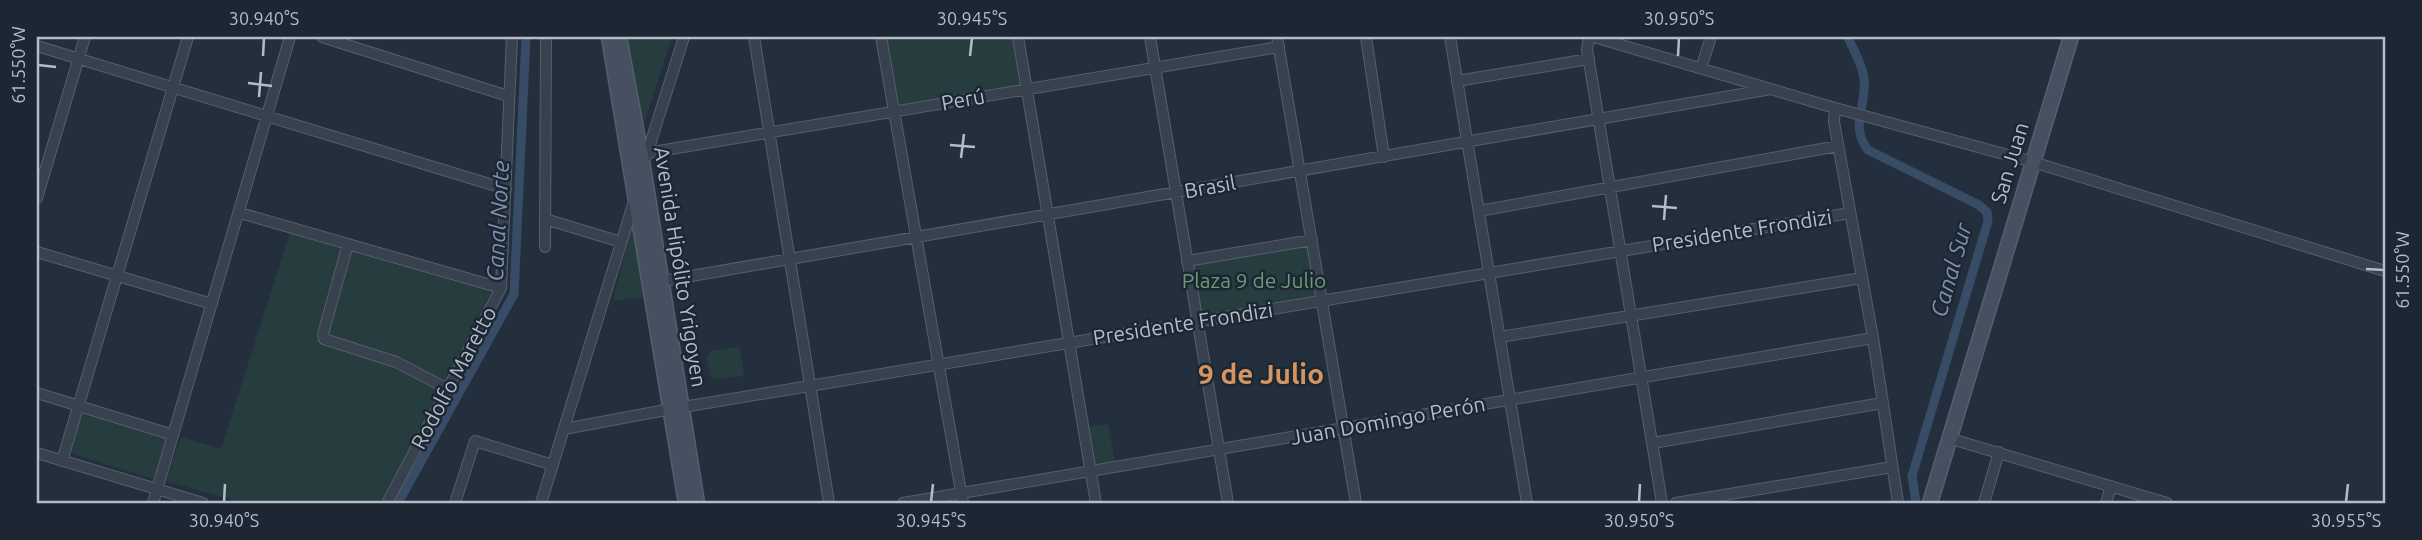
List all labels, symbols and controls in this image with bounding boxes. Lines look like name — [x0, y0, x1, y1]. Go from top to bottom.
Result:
text: 30.940°S — [229, 8, 299, 28]
text: 30.945°S — [937, 8, 1007, 28]
text: 30.950°S — [1644, 8, 1714, 28]
text: 61.550°W — [8, 26, 28, 104]
street label: Perú — [939, 83, 986, 115]
street label: San Juan — [1985, 119, 2033, 206]
street label: Avenida Hipólito Yrigoyen — [650, 145, 712, 389]
water label: Canal Norte — [482, 160, 513, 282]
street label: Brasil — [1182, 170, 1237, 202]
street label: Presidente Frondizi — [1650, 204, 1834, 256]
water label: Canal Sur — [1925, 219, 1976, 319]
text: 61.550°W — [2392, 231, 2412, 309]
park label: Plaza 9 de Julio — [1182, 268, 1326, 292]
street label: Presidente Frondizi — [1091, 297, 1275, 349]
street label: Rodolfo Maretto — [405, 302, 501, 453]
district label: 9 de Julio — [1198, 358, 1324, 389]
street label: Juan Domingo Perón — [1289, 391, 1487, 449]
text: 30.940°S — [189, 510, 259, 530]
text: 30.945°S — [896, 510, 966, 530]
text: 30.950°S — [1604, 510, 1674, 530]
text: 30.955°S — [2311, 510, 2381, 530]

